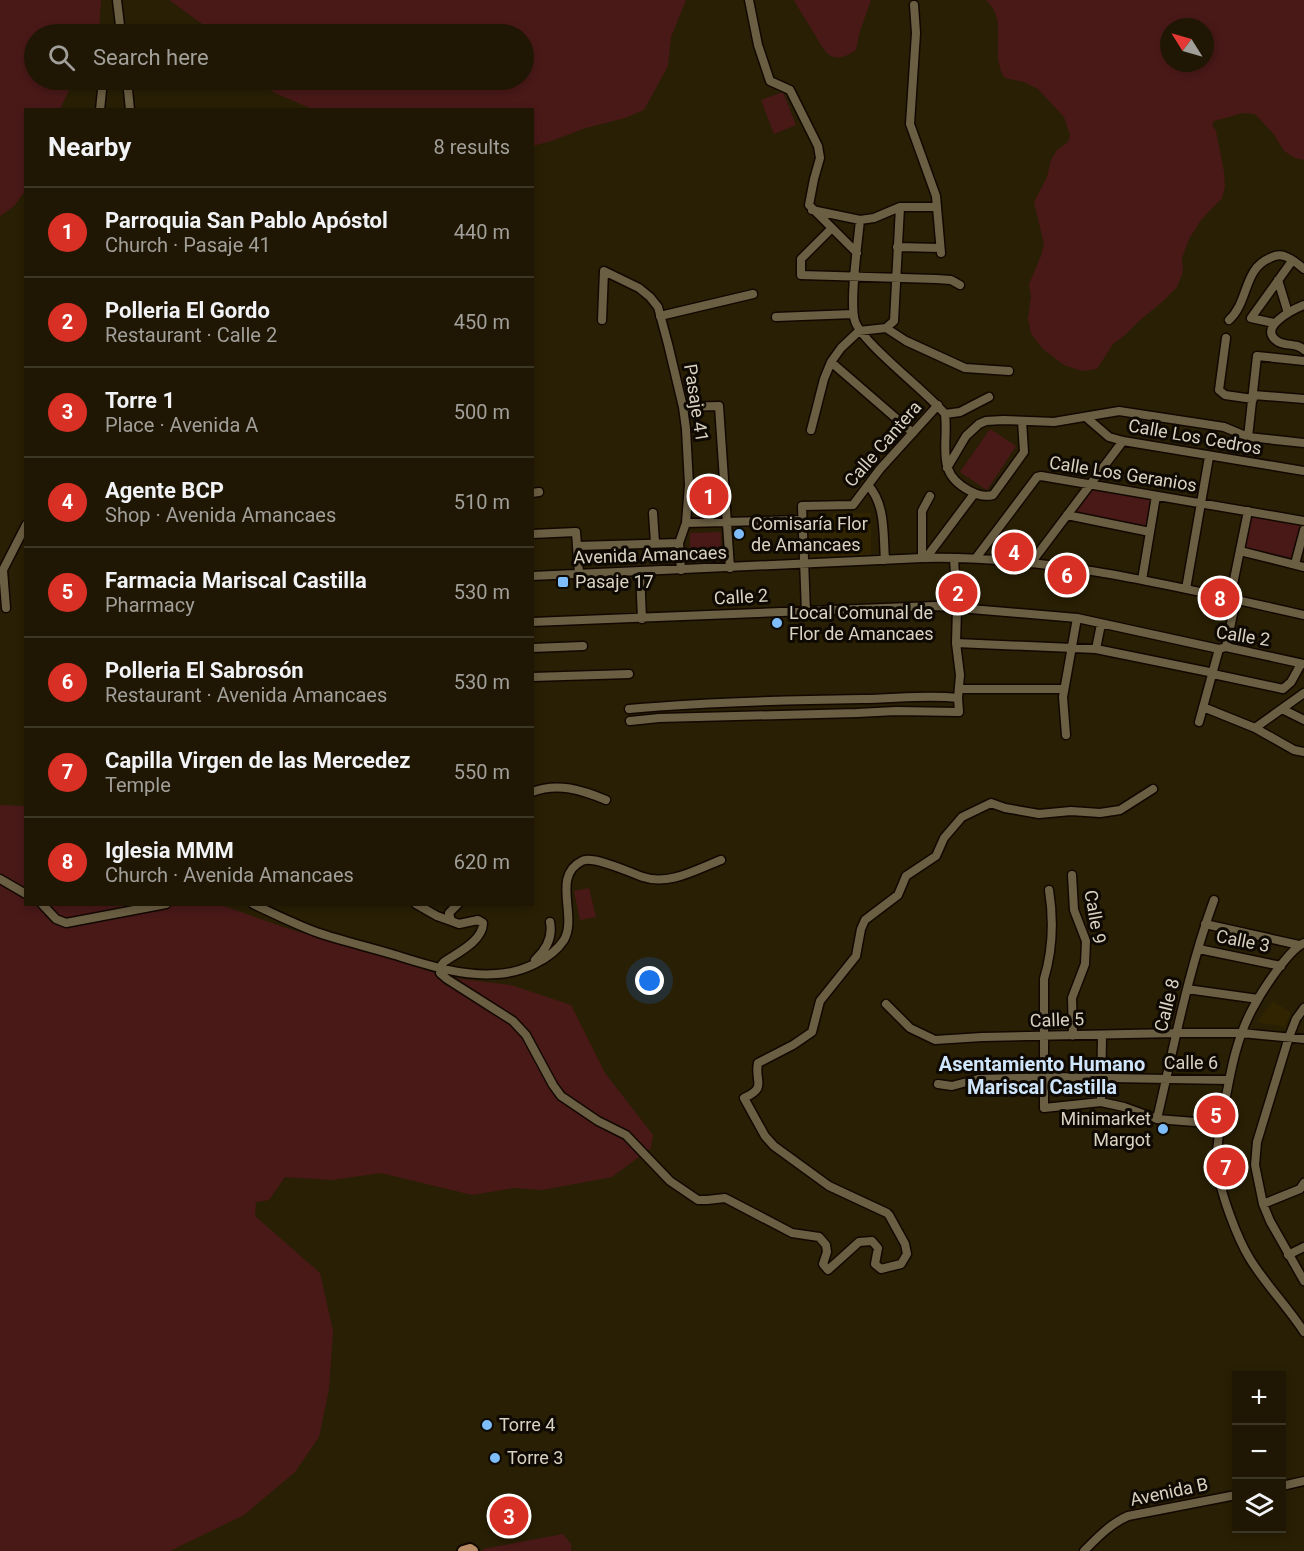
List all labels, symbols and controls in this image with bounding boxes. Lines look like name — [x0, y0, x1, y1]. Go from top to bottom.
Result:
north arrow — [1160, 18, 1214, 72]
search box — [24, 24, 534, 90]
icon: search — [45, 41, 78, 74]
text: Search here — [93, 45, 209, 70]
text: Nearby — [48, 132, 131, 162]
text: 8 results — [434, 135, 510, 159]
text: Parroquia San Pablo Apóstol — [105, 208, 388, 233]
text: 1 — [62, 220, 73, 244]
text: 440 m — [454, 220, 510, 244]
text: Church · Pasaje 41 — [105, 233, 271, 257]
text: Polleria El Gordo — [105, 298, 270, 323]
text: 2 — [62, 310, 73, 334]
text: 450 m — [454, 310, 510, 334]
text: Restaurant · Calle 2 — [105, 323, 277, 347]
street label: Pasaje 41 — [680, 362, 713, 443]
text: Torre 1 — [105, 388, 175, 413]
street label: Calle Cantera — [840, 397, 926, 491]
text: 3 — [62, 400, 73, 424]
text: 500 m — [454, 400, 510, 424]
text: Place · Avenida A — [105, 413, 258, 437]
street label: Calle Los Cedros — [1127, 414, 1263, 459]
street label: Calle Los Geranios — [1048, 451, 1198, 496]
pin: 1 — [690, 474, 728, 518]
text: Agente BCP — [105, 478, 224, 503]
text: 4 — [62, 490, 73, 514]
text: 510 m — [454, 490, 510, 514]
text: Shop · Avenida Amancaes — [105, 503, 336, 527]
place label: Comisaría Flor de Amancaes — [751, 513, 868, 555]
marker: Comisaría Flor de Amancaes — [732, 527, 746, 541]
pin: 4 — [994, 530, 1034, 574]
street label: Avenida Amancaes — [573, 541, 727, 568]
pin: 6 — [1048, 552, 1086, 598]
text: Farmacia Mariscal Castilla — [105, 568, 367, 593]
pin: 2 — [938, 570, 978, 616]
place label: Pasaje 17 — [575, 571, 654, 592]
marker: Pasaje 17 — [556, 575, 570, 589]
pin: 8 — [1200, 576, 1240, 620]
text: 5 — [62, 580, 73, 604]
text: 530 m — [454, 580, 510, 604]
street label: Calle 2 — [713, 585, 769, 608]
text: Pharmacy — [105, 593, 195, 617]
place label: Local Comunal de Flor de Amancaes — [789, 602, 934, 644]
marker: Local Comunal de Flor de Amancaes — [770, 616, 784, 630]
street label: Calle 2 — [1215, 621, 1272, 650]
text: Polleria El Sabrosón — [105, 658, 304, 683]
text: 6 — [62, 670, 73, 694]
text: 530 m — [454, 670, 510, 694]
text: Restaurant · Avenida Amancaes — [105, 683, 387, 707]
text: Capilla Virgen de las Mercedez — [105, 748, 410, 773]
text: 7 — [62, 760, 73, 784]
text: 550 m — [454, 760, 510, 784]
text: Temple — [105, 773, 171, 797]
text: Iglesia MMM — [105, 838, 234, 863]
text: 8 — [62, 850, 73, 874]
text: 620 m — [454, 850, 510, 874]
text: Church · Avenida Amancaes — [105, 863, 354, 887]
street label: Calle 9 — [1080, 888, 1111, 946]
street label: Calle 3 — [1214, 925, 1272, 956]
your location — [635, 966, 664, 995]
street label: Calle 8 — [1150, 976, 1183, 1034]
street label: Calle 5 — [1029, 1008, 1085, 1031]
district label: Asentamiento Humano Mariscal Castilla — [939, 1052, 1145, 1099]
street label: Calle 6 — [1164, 1052, 1218, 1073]
pin: 5 — [1196, 1092, 1236, 1138]
place label: Minimarket Margot — [1061, 1108, 1151, 1150]
marker: Minimarket Margot — [1156, 1122, 1170, 1136]
pin: 7 — [1206, 1144, 1246, 1190]
map controls — [1232, 1371, 1286, 1533]
button: + — [1232, 1371, 1286, 1425]
place label: Torre 4 — [499, 1414, 555, 1435]
marker: Torre 4 — [480, 1418, 494, 1432]
button: − — [1232, 1425, 1286, 1479]
place label: Torre 3 — [507, 1447, 563, 1468]
marker: Torre 3 — [488, 1451, 502, 1465]
street label: Avenida B — [1128, 1473, 1210, 1510]
button: layers — [1232, 1479, 1286, 1533]
pin: 3 — [490, 1494, 528, 1538]

